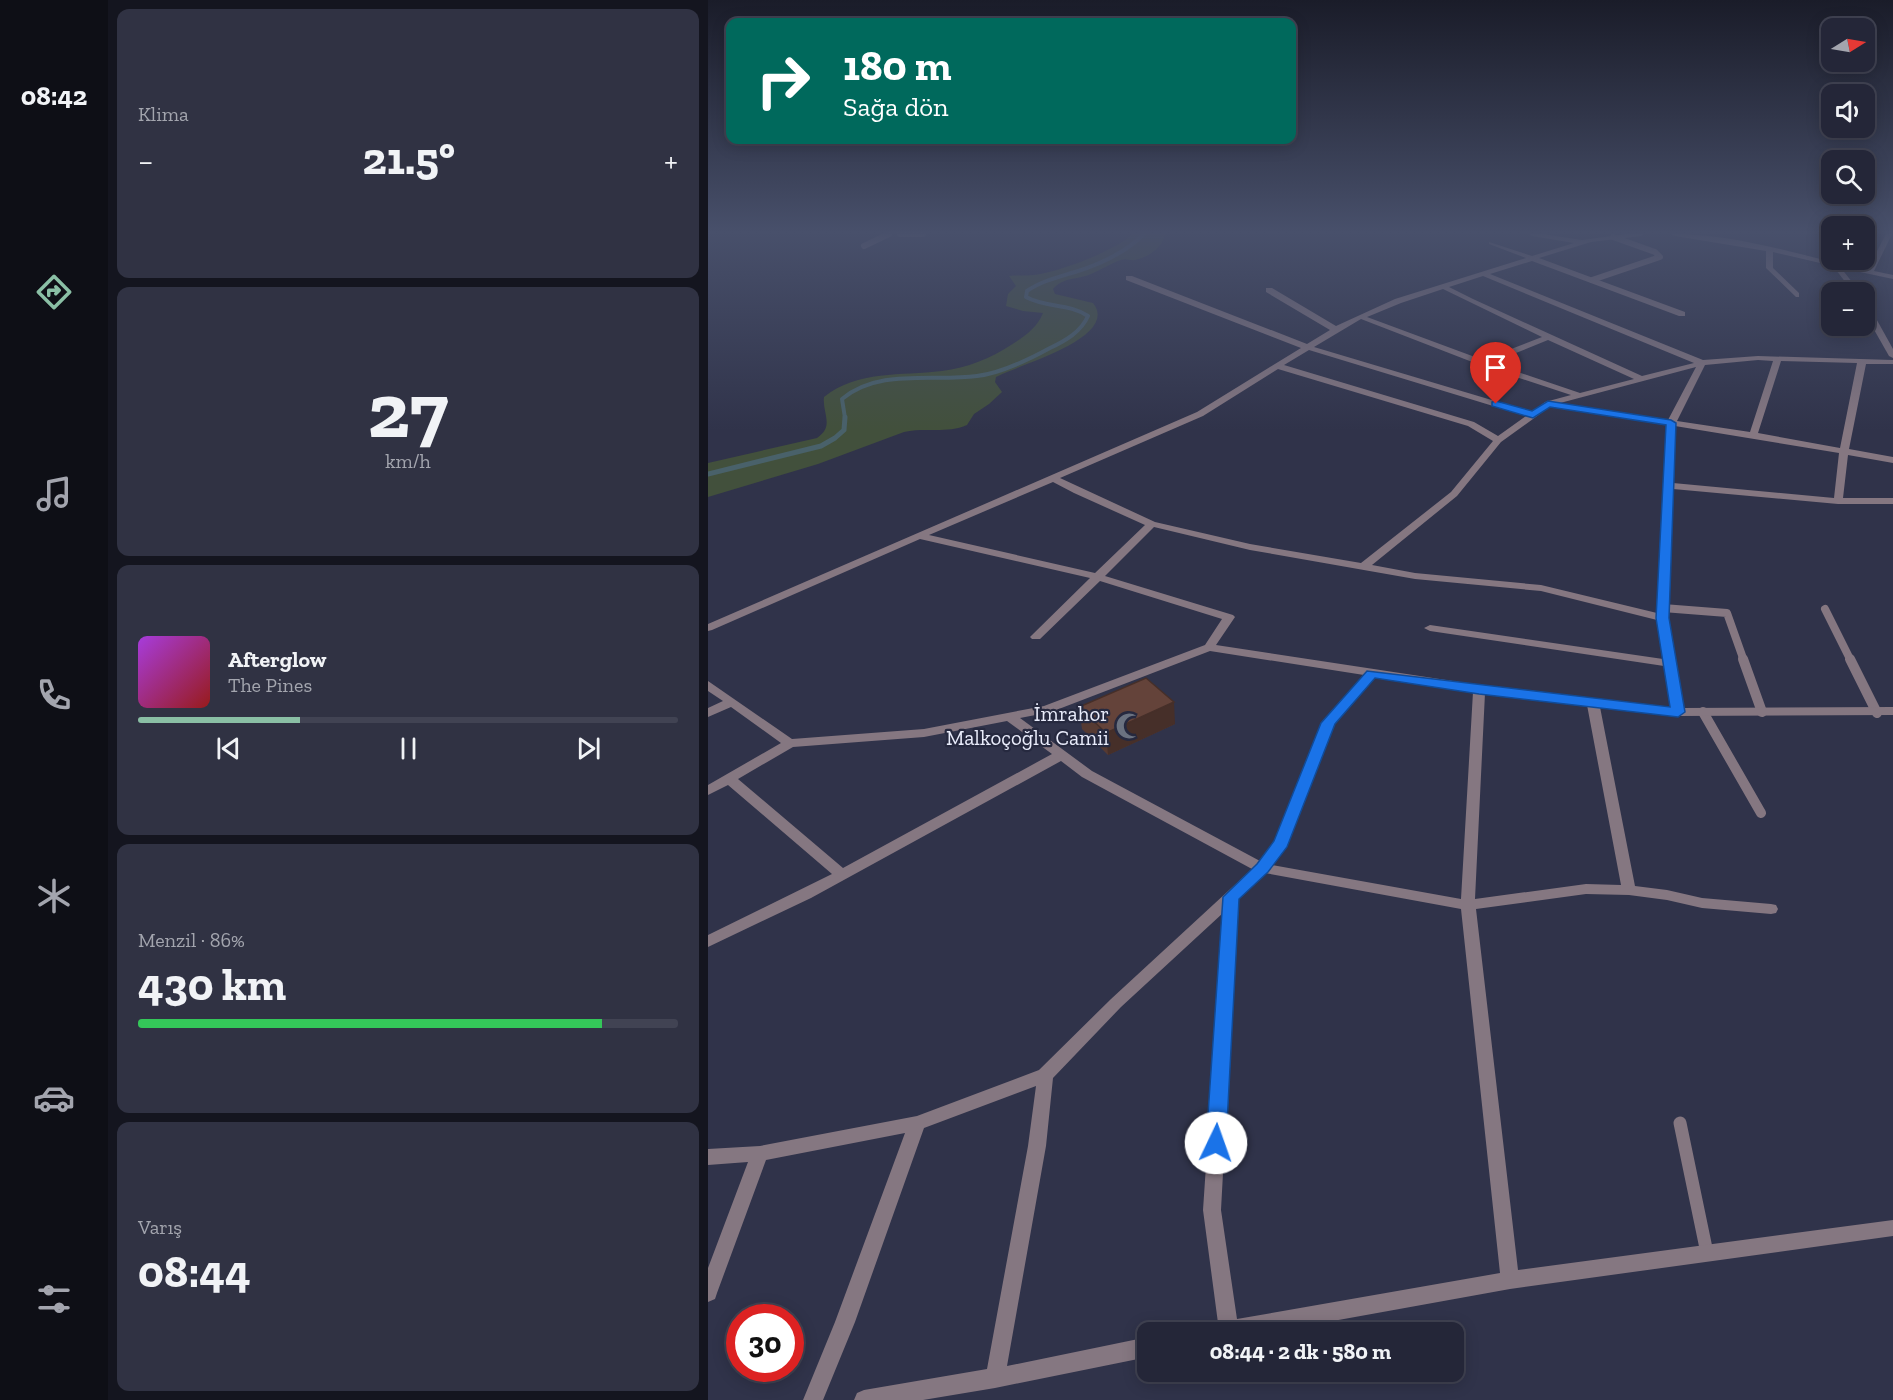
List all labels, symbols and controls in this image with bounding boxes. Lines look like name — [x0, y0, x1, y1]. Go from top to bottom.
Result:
north arrow — [1821, 18, 1875, 72]
map controls — [1821, 18, 1875, 336]
text: 180 m — [843, 40, 951, 91]
icon: right — [744, 42, 822, 120]
text: 08:42 — [21, 80, 87, 112]
button: sound — [1821, 84, 1875, 138]
text: Sağa dön — [843, 91, 949, 123]
text: Klima — [138, 102, 189, 126]
text: 21.5° — [363, 132, 455, 186]
text: − — [138, 141, 153, 180]
text: + — [664, 141, 678, 180]
button: search — [1821, 150, 1875, 204]
button: + — [1821, 216, 1875, 270]
icon: directions — [33, 271, 75, 313]
button: − — [1821, 282, 1875, 336]
pin — [1470, 342, 1521, 404]
icon: arrive — [1479, 351, 1512, 384]
text: 27 — [368, 363, 448, 457]
text: km/h — [385, 449, 431, 473]
icon: music — [33, 473, 75, 515]
text: Afterglow — [228, 646, 326, 673]
text: The Pines — [228, 673, 312, 697]
icon: phone — [33, 674, 75, 716]
place label: İmrahor Malkoçoğlu Camii — [946, 701, 1109, 750]
mosque icon: İmrahor Malkoçoğlu Camii — [1114, 711, 1144, 741]
icon: previous — [212, 732, 245, 765]
icon: pause — [392, 732, 425, 765]
icon: next — [572, 732, 605, 765]
icon: climate — [33, 875, 75, 917]
text: Menzil · 86% — [138, 928, 245, 952]
text: 430 km — [138, 958, 286, 1012]
icon: car — [33, 1077, 75, 1119]
position arrow — [1184, 1111, 1248, 1175]
text: Varış — [138, 1215, 182, 1239]
text: 08:44 — [138, 1245, 251, 1299]
icon: filters — [33, 1278, 75, 1320]
speed limit sign: 30 — [726, 1304, 804, 1382]
text: 08:44 · 2 dk · 580 m — [1210, 1338, 1391, 1365]

